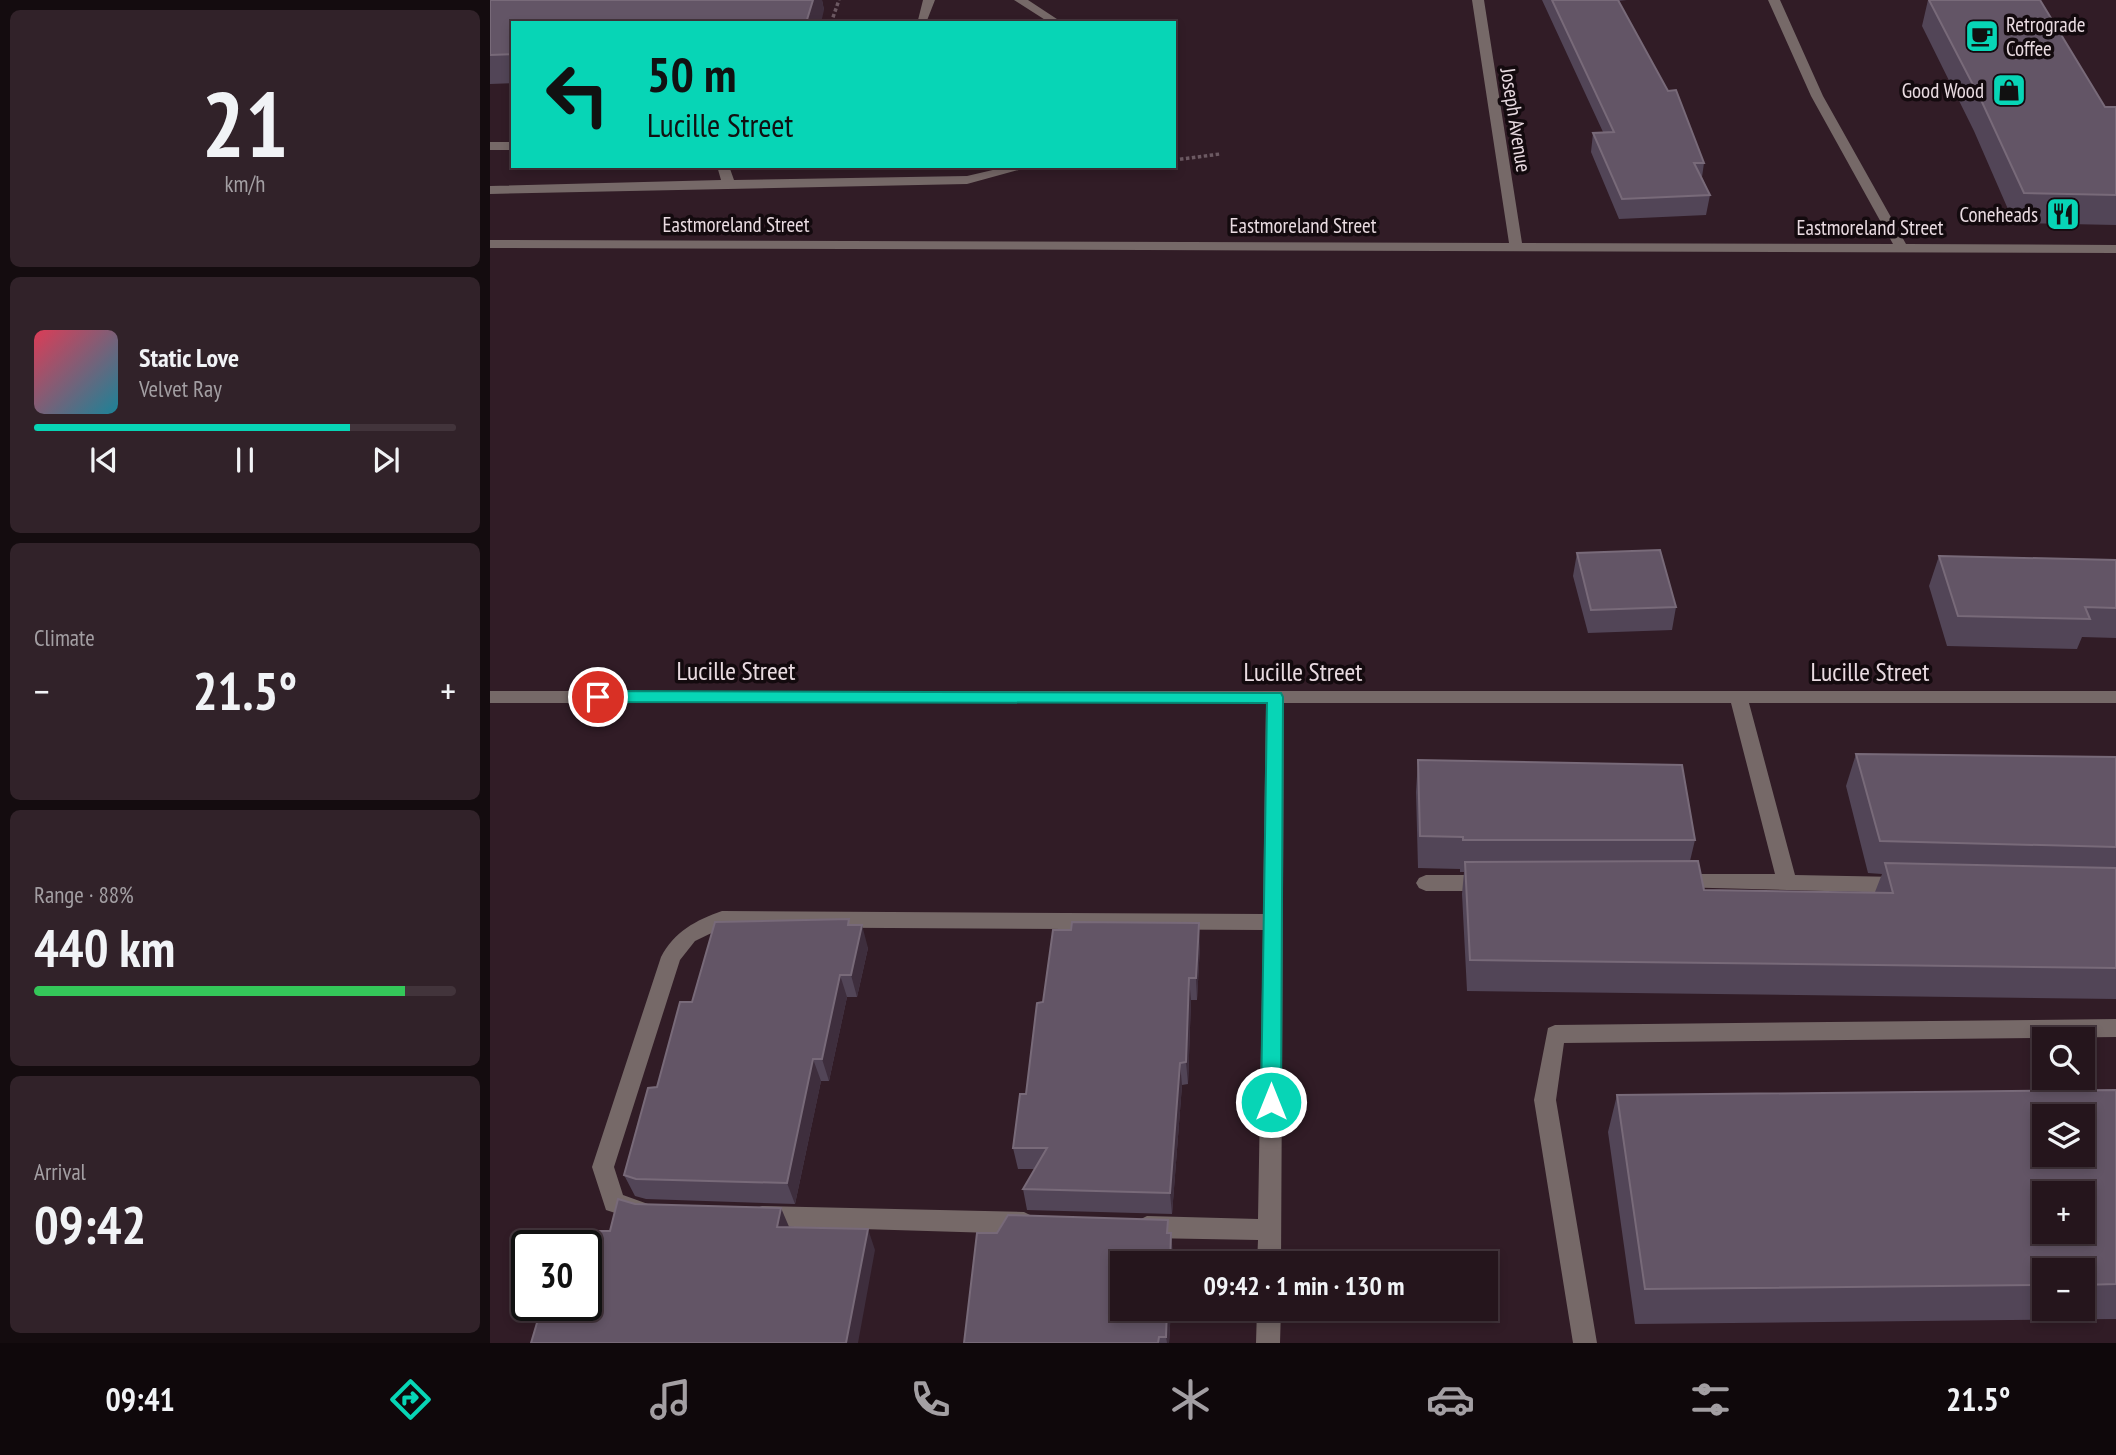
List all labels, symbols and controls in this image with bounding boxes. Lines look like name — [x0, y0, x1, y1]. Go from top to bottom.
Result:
place label: Retrograde Coffee — [2006, 11, 2086, 62]
cafe icon: Retrograde Coffee — [1963, 17, 2001, 55]
text: 50 m — [647, 42, 736, 106]
icon: left — [532, 49, 623, 140]
text: 21 — [202, 64, 289, 182]
street label: Joseph Avenue — [1494, 65, 1538, 174]
shop icon: Good Wood — [1990, 71, 2028, 109]
place label: Good Wood — [1902, 77, 1984, 104]
text: Lucille Street — [647, 104, 793, 146]
text: km/h — [225, 169, 265, 198]
restaurant icon: Coneheads — [2044, 195, 2082, 233]
place label: Coneheads — [1960, 201, 2038, 228]
street label: Eastmoreland Street — [663, 211, 810, 238]
street label: Eastmoreland Street — [1230, 212, 1377, 239]
street label: Eastmoreland Street — [1797, 214, 1944, 241]
text: Static Love — [139, 341, 239, 374]
text: Velvet Ray — [139, 374, 222, 403]
icon: previous — [85, 441, 123, 479]
icon: pause — [226, 441, 264, 479]
icon: next — [367, 441, 405, 479]
text: Climate — [34, 623, 95, 652]
street label: Lucille Street — [677, 654, 795, 687]
street label: Lucille Street — [1244, 655, 1362, 688]
street label: Lucille Street — [1811, 655, 1929, 688]
text: 21.5° — [193, 657, 297, 724]
text: − — [34, 666, 50, 715]
text: + — [440, 666, 456, 715]
pin — [568, 667, 628, 727]
icon: arrive — [579, 678, 617, 716]
text: Range · 88% — [34, 880, 134, 909]
text: 440 km — [34, 914, 175, 981]
map controls — [2032, 1027, 2095, 1321]
button: search — [2032, 1027, 2095, 1090]
position arrow — [1234, 1065, 1308, 1139]
button: layers — [2032, 1104, 2095, 1167]
text: Arrival — [34, 1157, 86, 1186]
button: + — [2032, 1181, 2095, 1244]
text: 09:42 — [34, 1191, 146, 1258]
speed limit sign: 30 — [511, 1230, 602, 1321]
button: − — [2032, 1258, 2095, 1321]
text: 09:42 · 1 min · 130 m — [1204, 1269, 1404, 1302]
icon: directions — [386, 1375, 435, 1424]
icon: music — [646, 1375, 695, 1424]
icon: phone — [906, 1375, 955, 1424]
icon: climate — [1166, 1375, 1215, 1424]
icon: car — [1426, 1375, 1475, 1424]
icon: filters — [1686, 1375, 1735, 1424]
text: 09:41 — [106, 1378, 175, 1420]
text: 21.5° — [1946, 1378, 2010, 1420]

